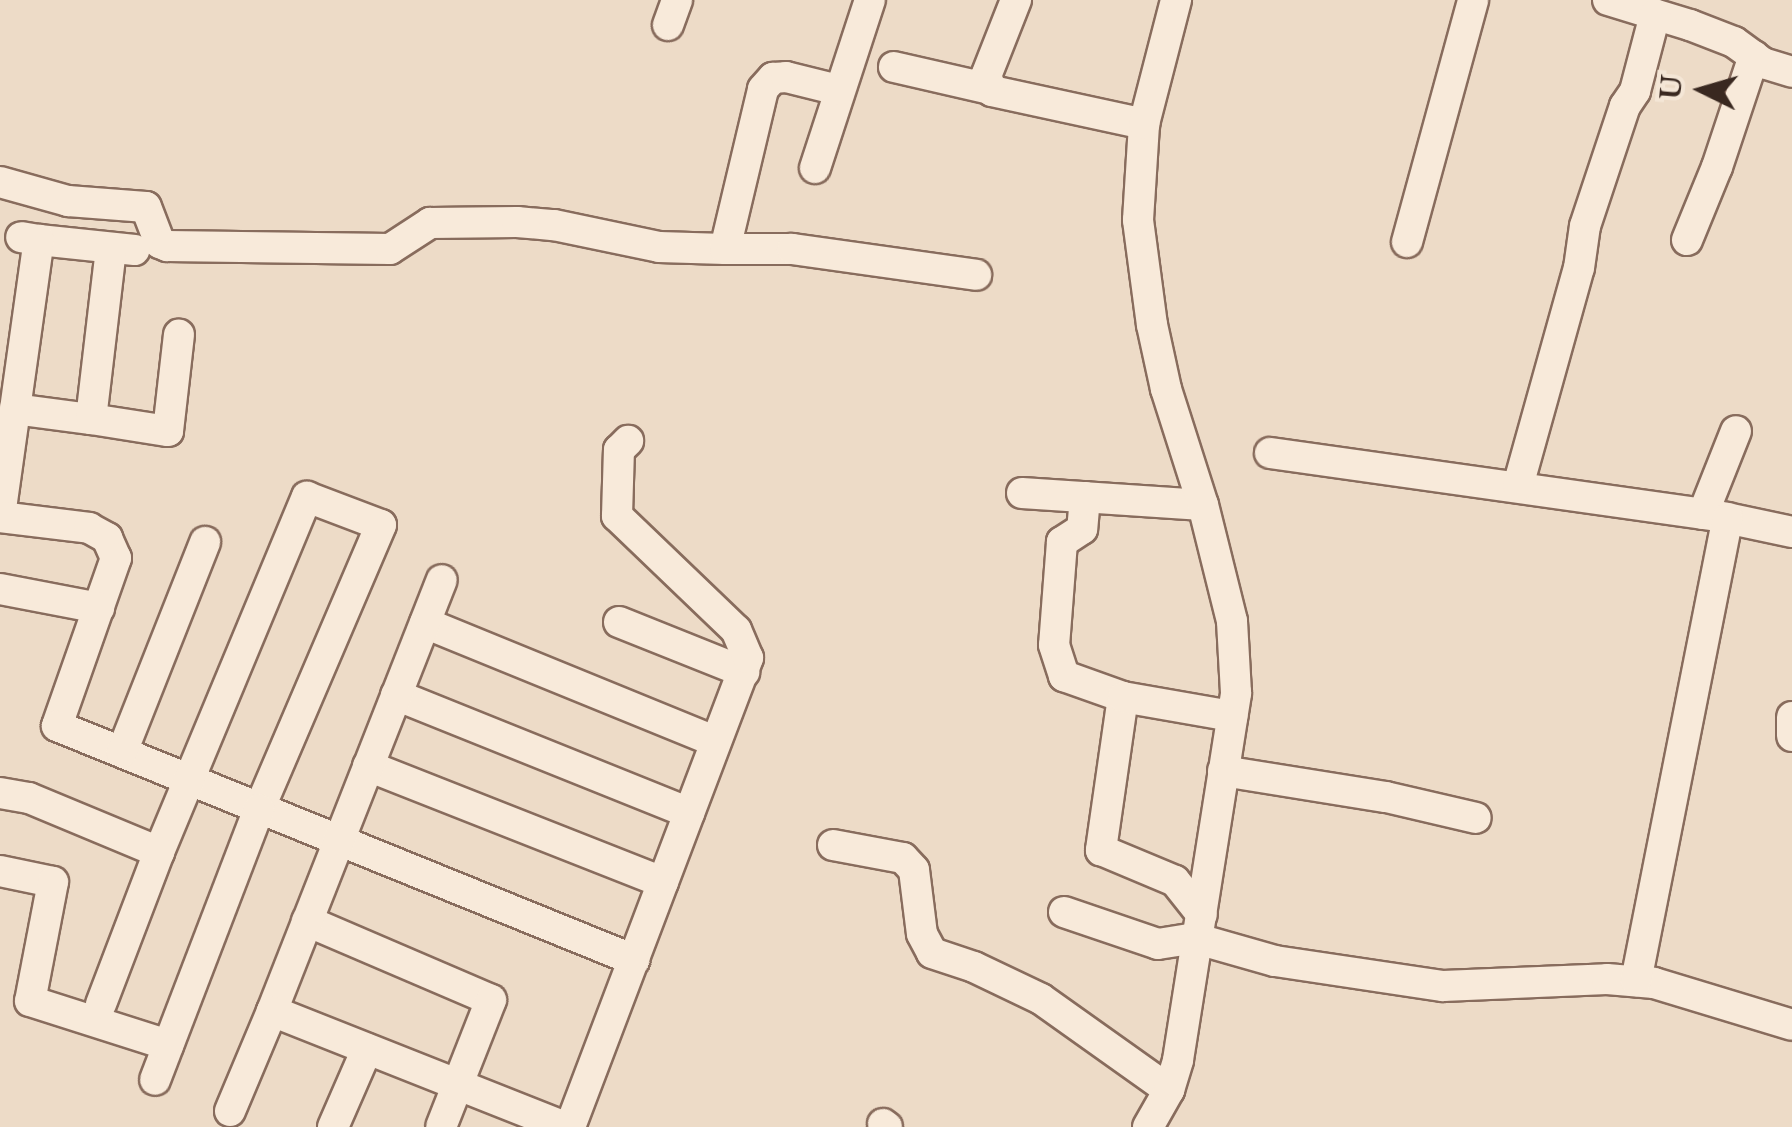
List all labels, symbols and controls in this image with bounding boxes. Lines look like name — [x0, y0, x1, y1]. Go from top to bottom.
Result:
north arrow — [1652, 40, 1752, 140]
text: U — [1653, 74, 1690, 101]

